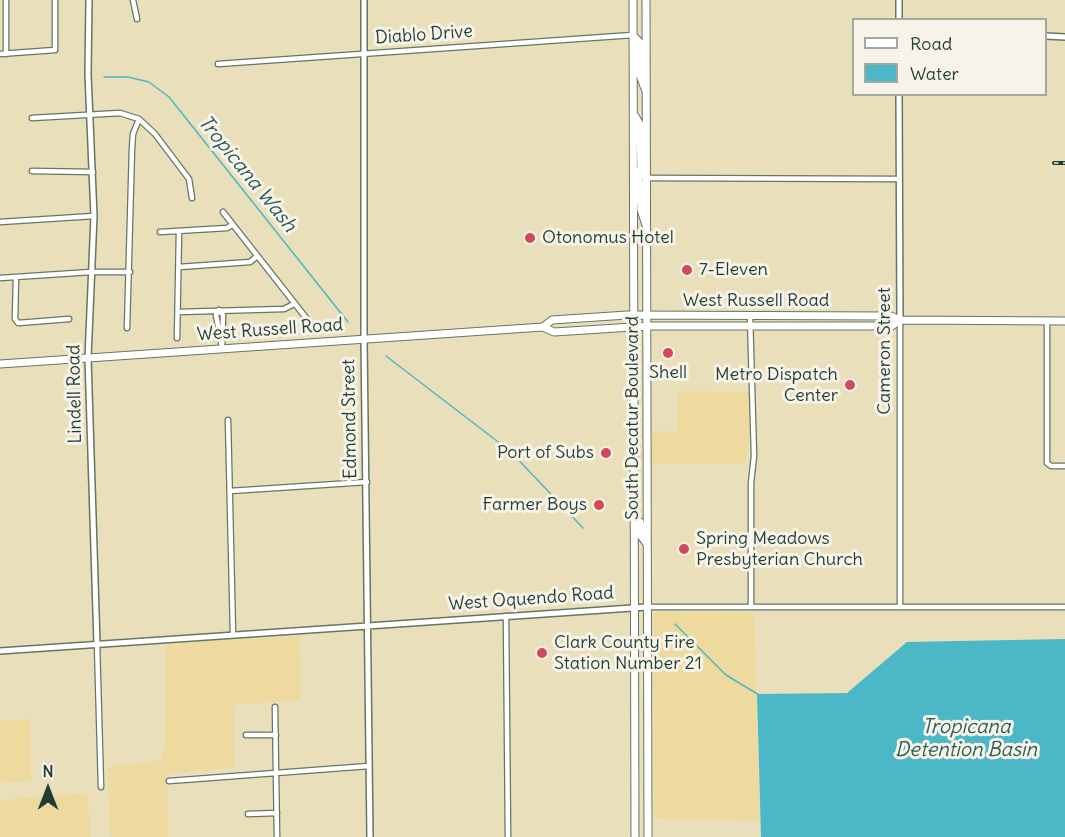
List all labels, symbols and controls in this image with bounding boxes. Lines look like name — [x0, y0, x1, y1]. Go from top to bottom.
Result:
legend — [852, 18, 1047, 96]
street label: Diablo Drive — [374, 21, 474, 49]
text: Road — [910, 32, 952, 55]
text: Water — [910, 62, 959, 85]
water label: Tropicana Wash — [193, 111, 301, 237]
place label: Otonomus Hotel — [542, 227, 674, 249]
marker: Otonomus Hotel — [523, 231, 537, 245]
place label: 7-Eleven — [699, 259, 768, 281]
marker: 7-Eleven — [680, 263, 694, 277]
street label: Cameron Street — [874, 287, 896, 415]
street label: West Russell Road — [683, 290, 829, 312]
street label: West Russell Road — [196, 314, 344, 346]
street label: South Decatur Boulevard — [622, 316, 644, 520]
street label: Lindell Road — [63, 344, 87, 444]
marker: Shell — [661, 346, 675, 360]
street label: Edmond Street — [338, 359, 362, 479]
place label: Shell — [649, 362, 687, 384]
place label: Metro Dispatch Center — [715, 364, 838, 406]
marker: Metro Dispatch Center — [843, 378, 857, 392]
place label: Port of Subs — [497, 442, 594, 464]
marker: Port of Subs — [599, 446, 613, 460]
place label: Farmer Boys — [483, 494, 587, 516]
marker: Farmer Boys — [592, 498, 606, 512]
place label: Spring Meadows Presbyterian Church — [696, 528, 863, 570]
marker: Spring Meadows Presbyterian Church — [677, 542, 691, 556]
street label: West Oquendo Road — [448, 582, 614, 616]
place label: Clark County Fire Station Number 21 — [554, 632, 702, 674]
marker: Clark County Fire Station Number 21 — [535, 646, 549, 660]
water label: Tropicana Detention Basin — [895, 715, 1037, 762]
north arrow — [18, 759, 78, 819]
text: N — [42, 761, 54, 781]

